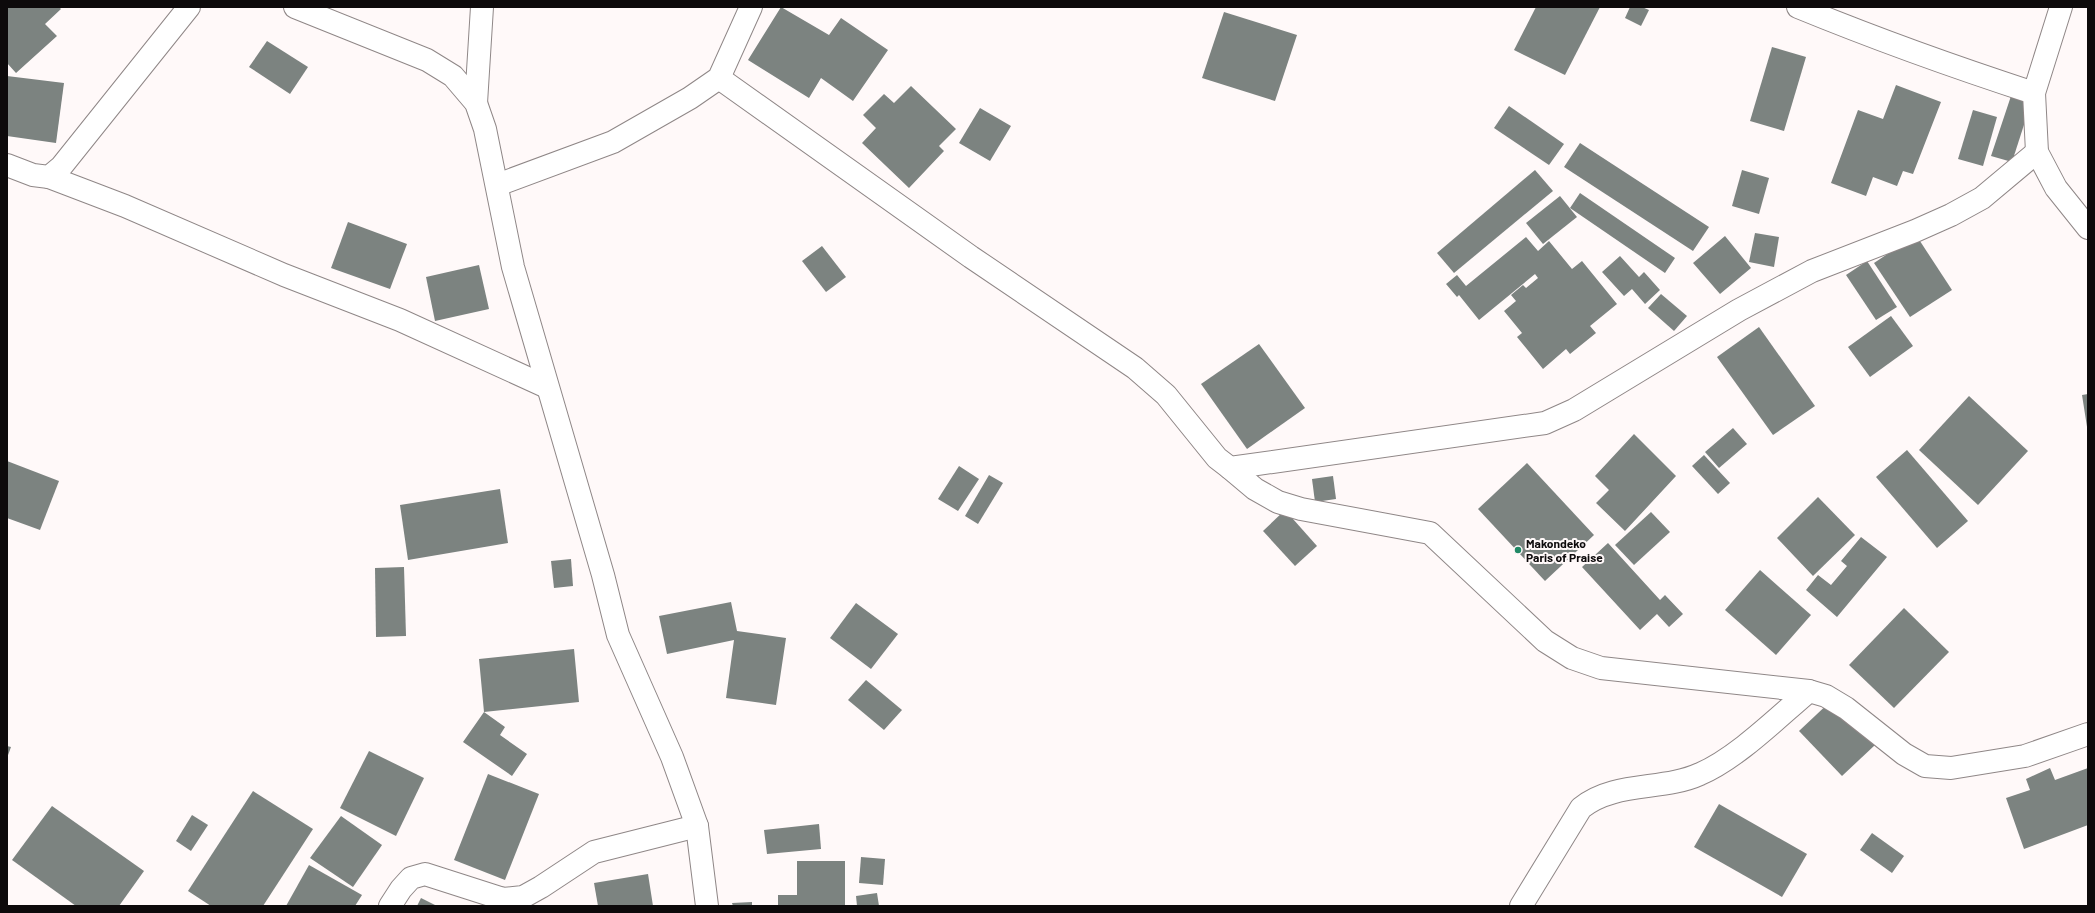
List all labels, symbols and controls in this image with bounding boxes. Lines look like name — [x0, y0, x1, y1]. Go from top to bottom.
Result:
place label: Makondeko Paris of Praise — [1526, 536, 1603, 564]
marker: Makondeko Paris of Praise — [1513, 545, 1523, 555]

